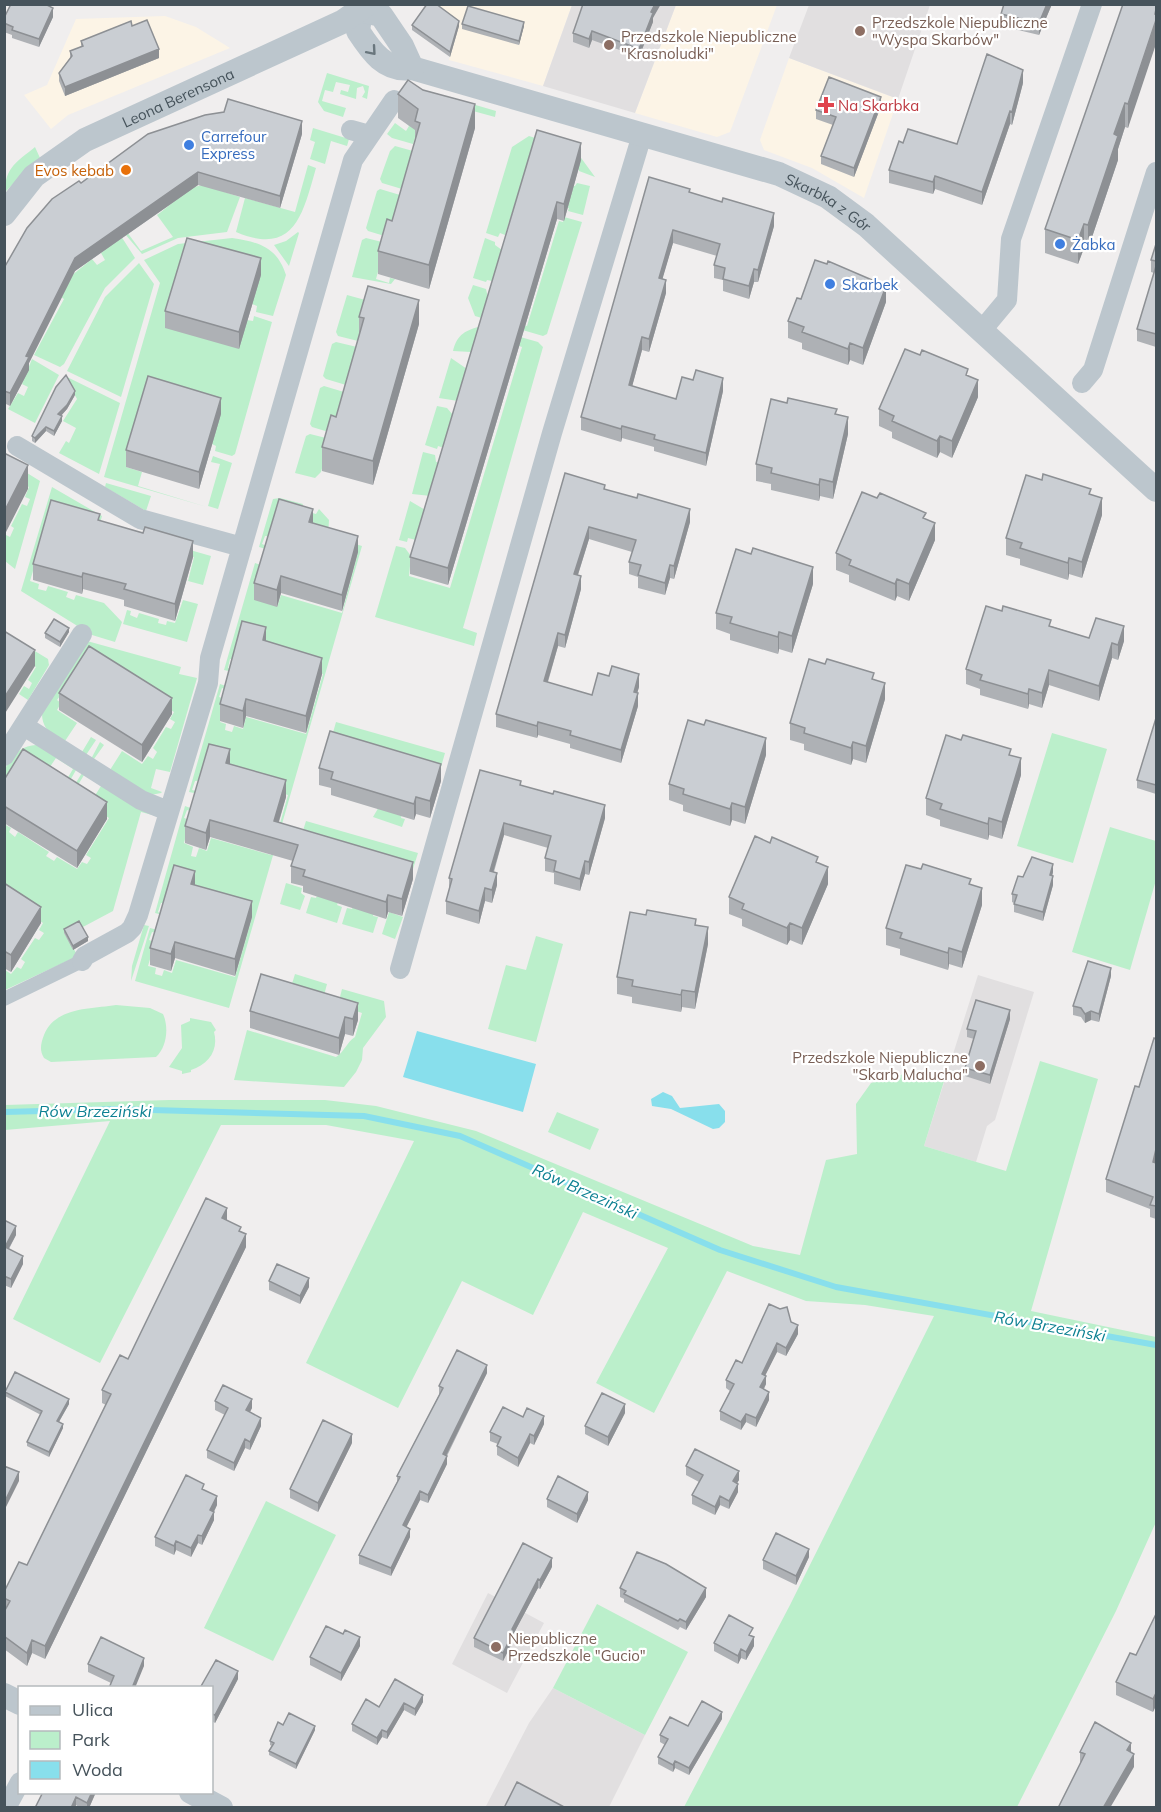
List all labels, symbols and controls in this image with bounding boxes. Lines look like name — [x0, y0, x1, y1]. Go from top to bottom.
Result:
place label: Przedszkole Niepubliczne "Wyspa Skarbów" — [872, 13, 1048, 49]
marker: Przedszkole Niepubliczne "Wyspa Skarbów" — [853, 24, 867, 38]
place label: Przedszkole Niepubliczne "Krasnoludki" — [621, 27, 797, 63]
marker: Przedszkole Niepubliczne "Krasnoludki" — [602, 38, 616, 52]
one-way arrow — [365, 44, 376, 54]
street label: Leona Berensona — [119, 63, 237, 131]
place label: Na Skarbka — [838, 96, 919, 115]
marker: Na Skarbka — [819, 98, 833, 112]
place label: Carrefour Express — [201, 127, 267, 163]
marker: Carrefour Express — [182, 138, 196, 152]
place label: Evos kebab — [35, 161, 114, 180]
marker: Evos kebab — [119, 163, 133, 177]
street label: Skarbka z Gór — [782, 169, 876, 235]
place label: Żabka — [1072, 235, 1115, 254]
marker: Żabka — [1053, 237, 1067, 251]
place label: Skarbek — [842, 275, 899, 294]
marker: Skarbek — [823, 277, 837, 291]
place label: Przedszkole Niepubliczne "Skarb Malucha" — [792, 1048, 968, 1084]
marker: Przedszkole Niepubliczne "Skarb Malucha" — [973, 1059, 987, 1073]
water label: Rów Brzeziński — [39, 1101, 152, 1121]
water label: Rów Brzeziński — [529, 1159, 641, 1223]
water label: Rów Brzeziński — [993, 1306, 1108, 1346]
place label: Niepubliczne Przedszkole "Gucio" — [508, 1629, 646, 1665]
marker: Niepubliczne Przedszkole "Gucio" — [489, 1640, 503, 1654]
legend — [18, 1686, 213, 1794]
text: Ulica — [72, 1698, 113, 1721]
text: Park — [72, 1728, 111, 1751]
text: Woda — [72, 1758, 123, 1781]

